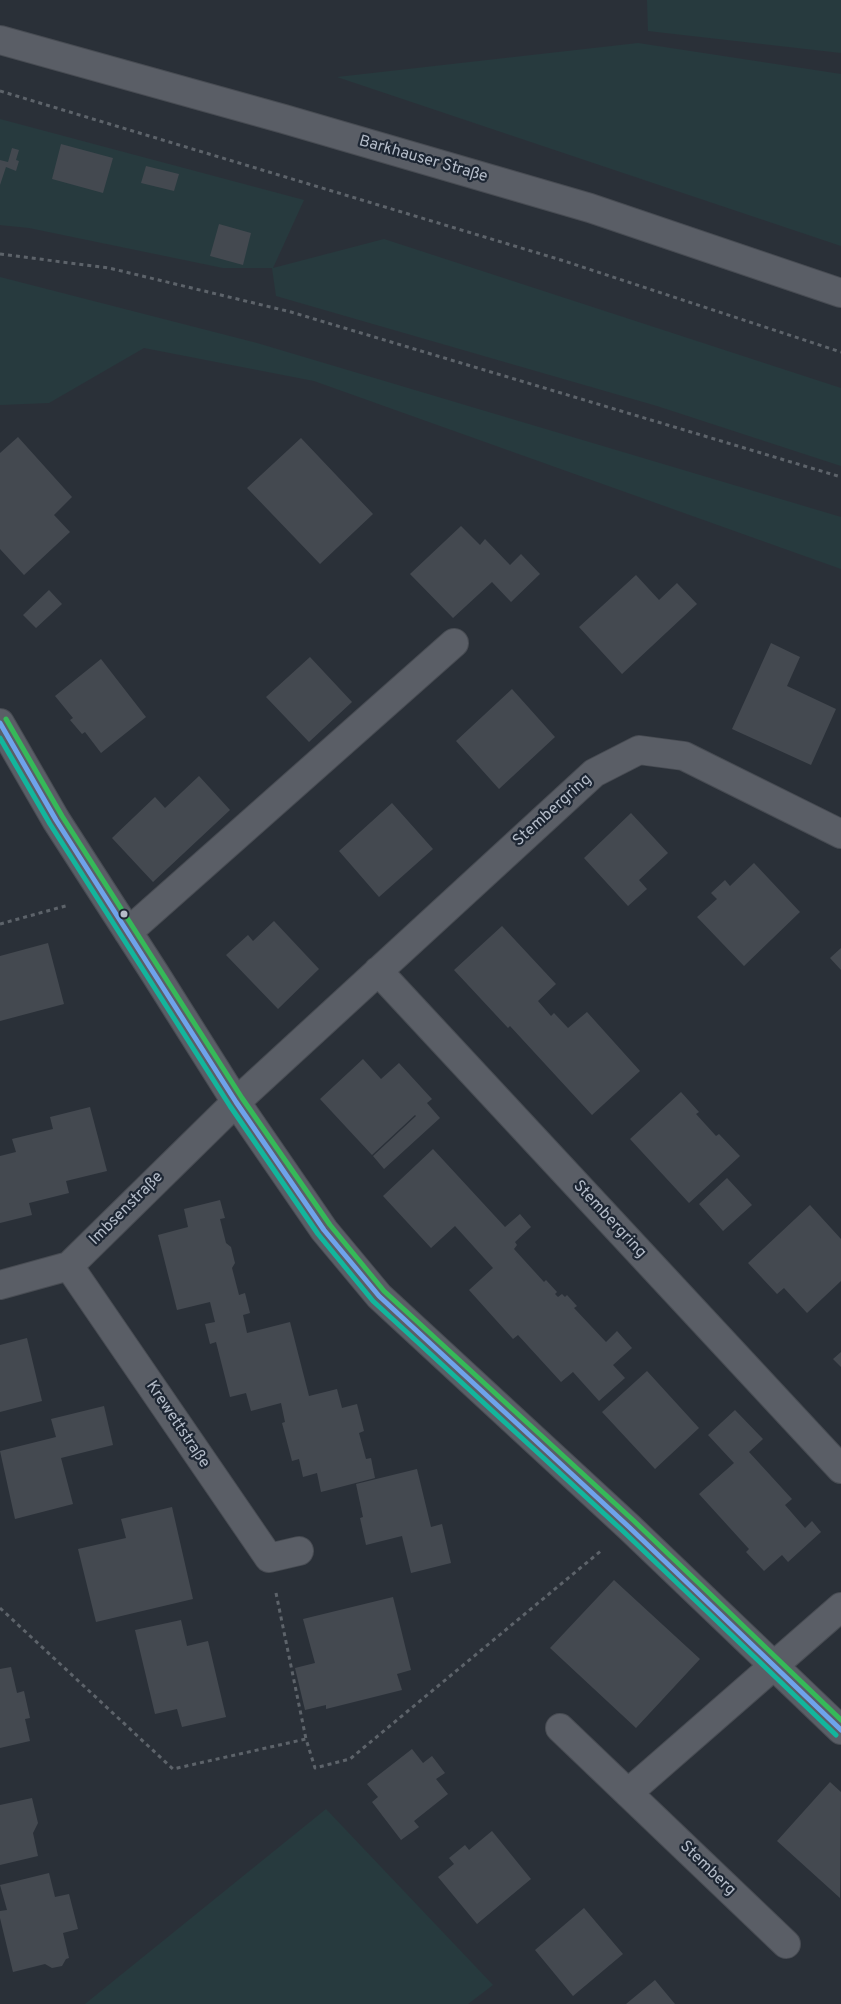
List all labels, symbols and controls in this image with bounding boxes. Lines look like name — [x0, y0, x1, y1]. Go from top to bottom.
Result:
street label: Barkhauser Straße — [356, 132, 490, 188]
street label: Stembergring — [510, 771, 596, 851]
unlabelled marker — [119, 909, 129, 919]
street label: Imbsenstraße — [86, 1168, 168, 1250]
street label: Stembergring — [568, 1177, 650, 1263]
street label: Krewettstraße — [141, 1378, 213, 1472]
street label: Stemberg — [675, 1838, 739, 1900]

